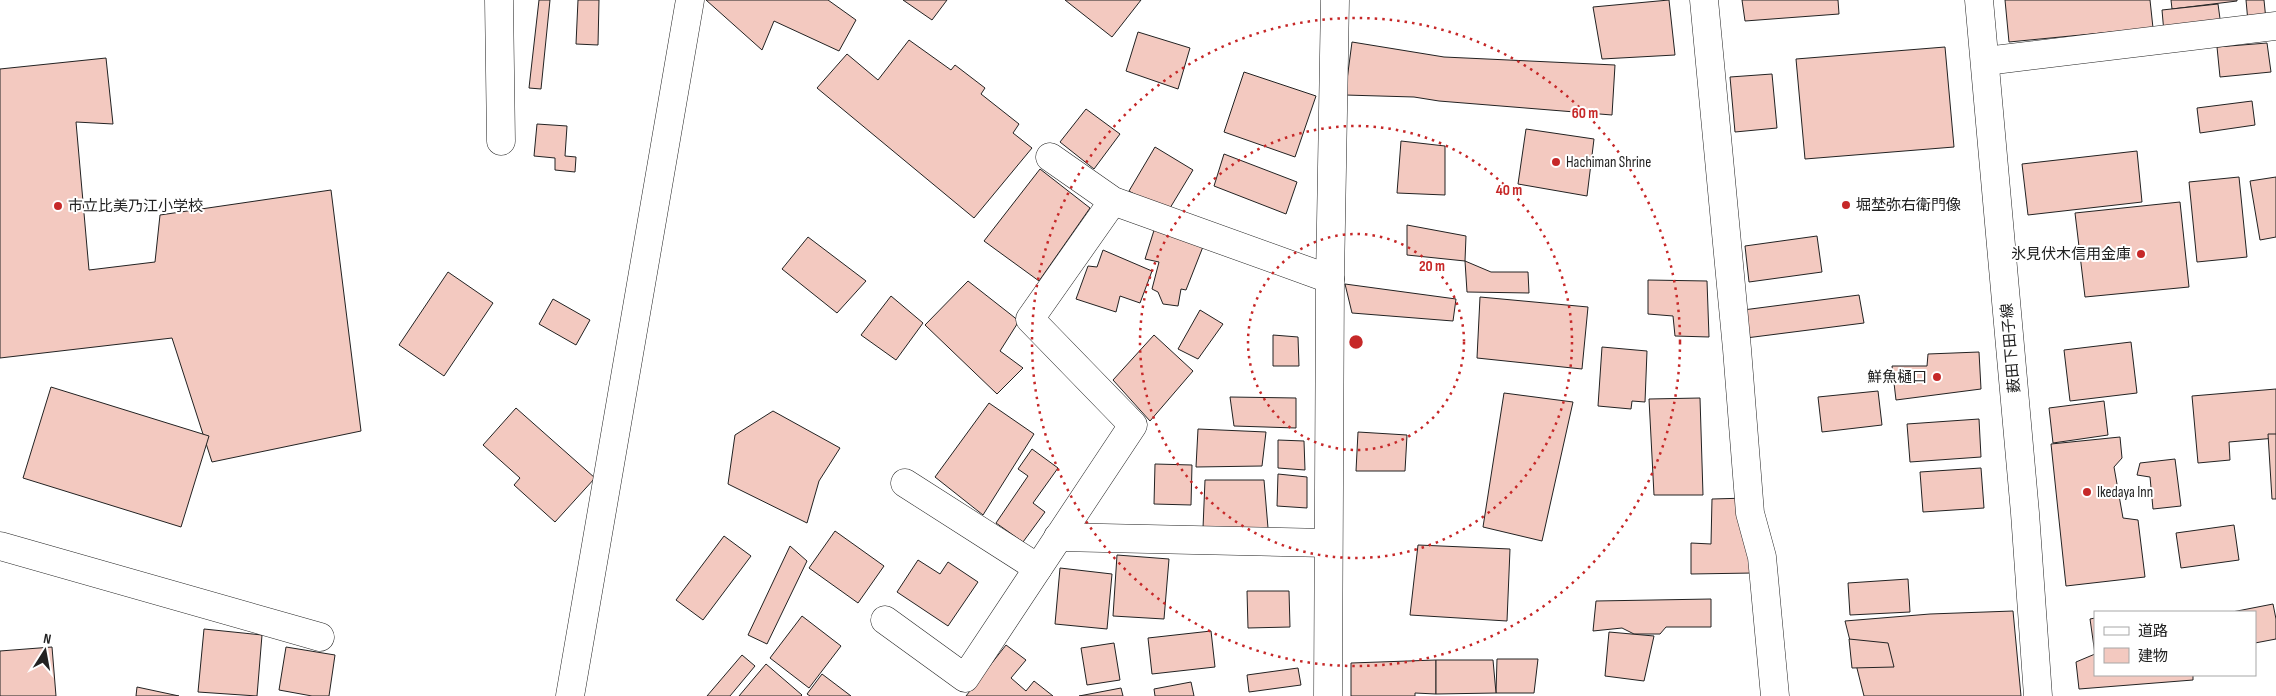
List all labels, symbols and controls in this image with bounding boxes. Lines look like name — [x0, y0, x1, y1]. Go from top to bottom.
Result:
text: 60 m — [1572, 104, 1598, 123]
place label: Hachiman Shrine — [1566, 153, 1651, 172]
marker: Hachiman Shrine — [1550, 156, 1562, 168]
text: 40 m — [1496, 181, 1522, 200]
place label: 堀埜弥右衛門像 — [1856, 196, 1961, 215]
place label: 市立比美乃江小学校 — [68, 197, 203, 216]
marker: 堀埜弥右衛門像 — [1840, 199, 1852, 211]
marker: 市立比美乃江小学校 — [52, 200, 64, 212]
place label: 氷見伏木信用金庫 — [2011, 245, 2131, 264]
marker: 氷見伏木信用金庫 — [2135, 248, 2147, 260]
text: 20 m — [1419, 257, 1445, 276]
street label: 薮田下田子線 — [1998, 302, 2024, 394]
centre of rings — [1347, 333, 1365, 351]
place label: 鮮魚樋口 — [1867, 368, 1927, 387]
marker: 鮮魚樋口 — [1931, 371, 1943, 383]
place label: Ikedaya Inn — [2097, 483, 2153, 502]
marker: Ikedaya Inn — [2081, 486, 2093, 498]
legend — [2094, 611, 2256, 676]
text: 道路 — [2138, 622, 2168, 641]
north arrow — [20, 626, 70, 676]
text: N — [42, 630, 53, 648]
text: 建物 — [2138, 647, 2168, 666]

